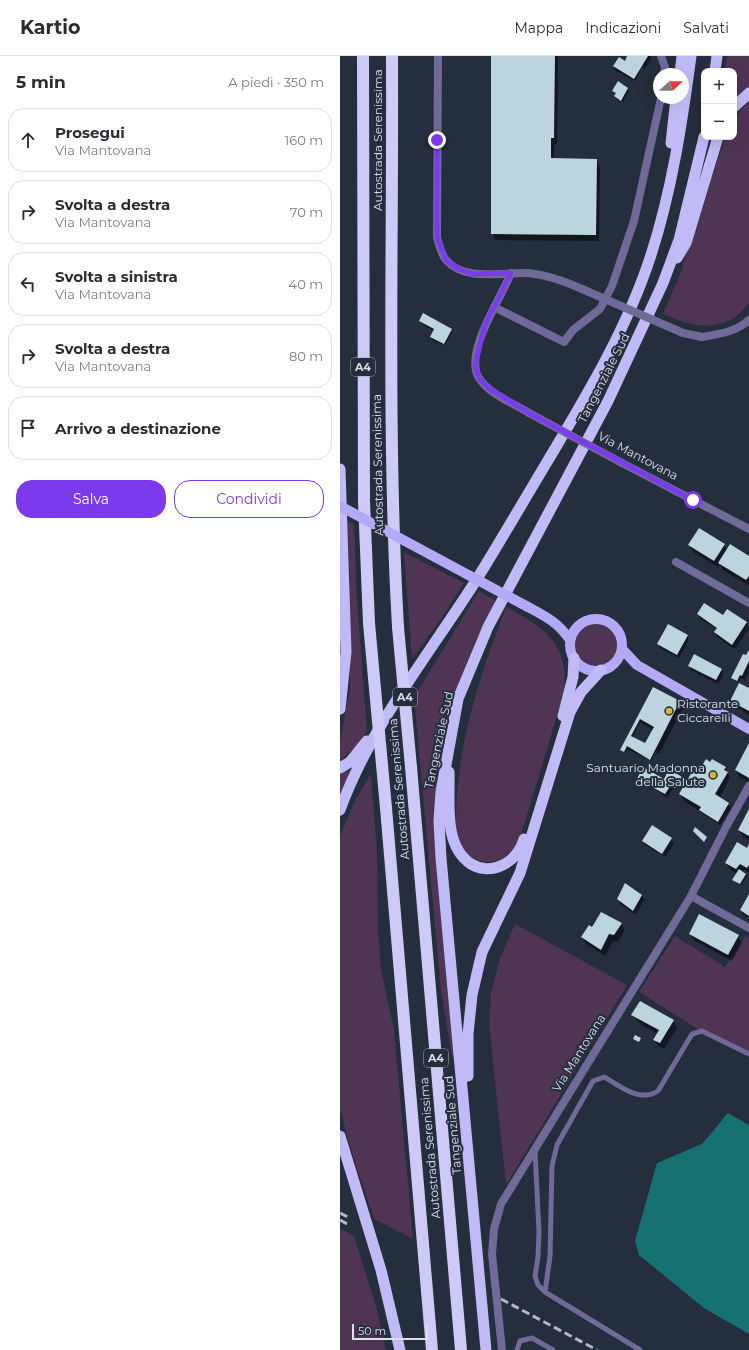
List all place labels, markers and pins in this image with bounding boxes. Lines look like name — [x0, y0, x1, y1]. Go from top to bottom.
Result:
place label: Ristorante Ciccarelli — [677, 696, 738, 725]
marker: Ristorante Ciccarelli — [664, 706, 674, 716]
place label: Santuario Madonna della Salute — [586, 760, 705, 789]
marker: Santuario Madonna della Salute — [708, 770, 718, 780]

